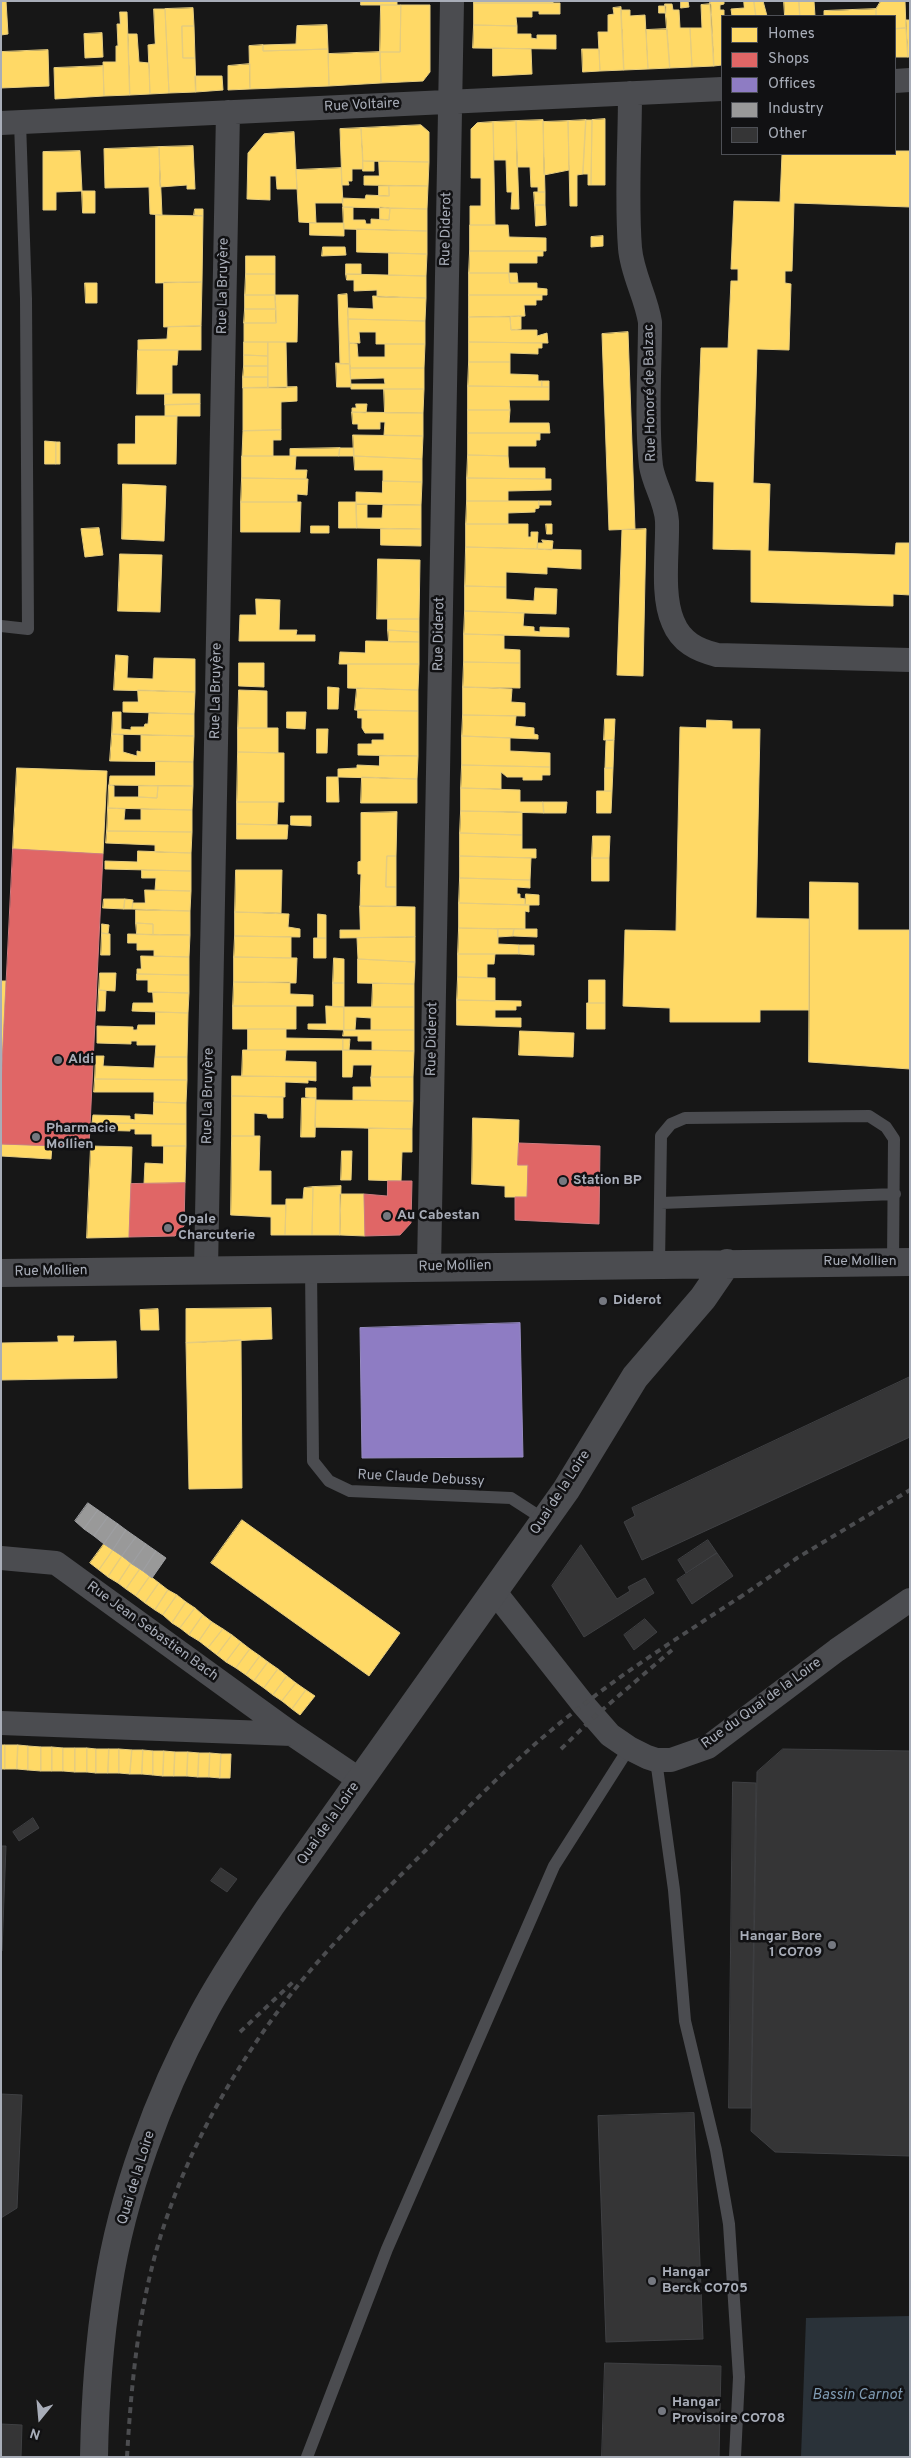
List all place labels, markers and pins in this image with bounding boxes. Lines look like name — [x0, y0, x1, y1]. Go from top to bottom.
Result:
place label: Aldi — [68, 1052, 94, 1068]
marker: Aldi — [52, 1054, 64, 1066]
place label: Pharmacie Mollien — [46, 1121, 116, 1154]
marker: Pharmacie Mollien — [30, 1131, 42, 1143]
place label: Station BP — [573, 1173, 642, 1189]
marker: Station BP — [557, 1175, 569, 1187]
place label: Au Cabestan — [397, 1208, 480, 1224]
marker: Au Cabestan — [381, 1210, 393, 1222]
place label: Opale Charcuterie — [178, 1212, 255, 1244]
marker: Opale Charcuterie — [162, 1222, 174, 1234]
place label: Diderot — [613, 1293, 662, 1309]
marker: Diderot — [597, 1295, 609, 1307]
place label: Hangar Bore 1 CO709 — [740, 1929, 822, 1961]
marker: Hangar Bore 1 CO709 — [826, 1939, 838, 1951]
place label: Hangar Berck CO705 — [662, 2265, 748, 2298]
marker: Hangar Berck CO705 — [646, 2275, 658, 2287]
place label: Hangar Provisoire CO708 — [672, 2395, 785, 2428]
marker: Hangar Provisoire CO708 — [656, 2405, 668, 2417]

